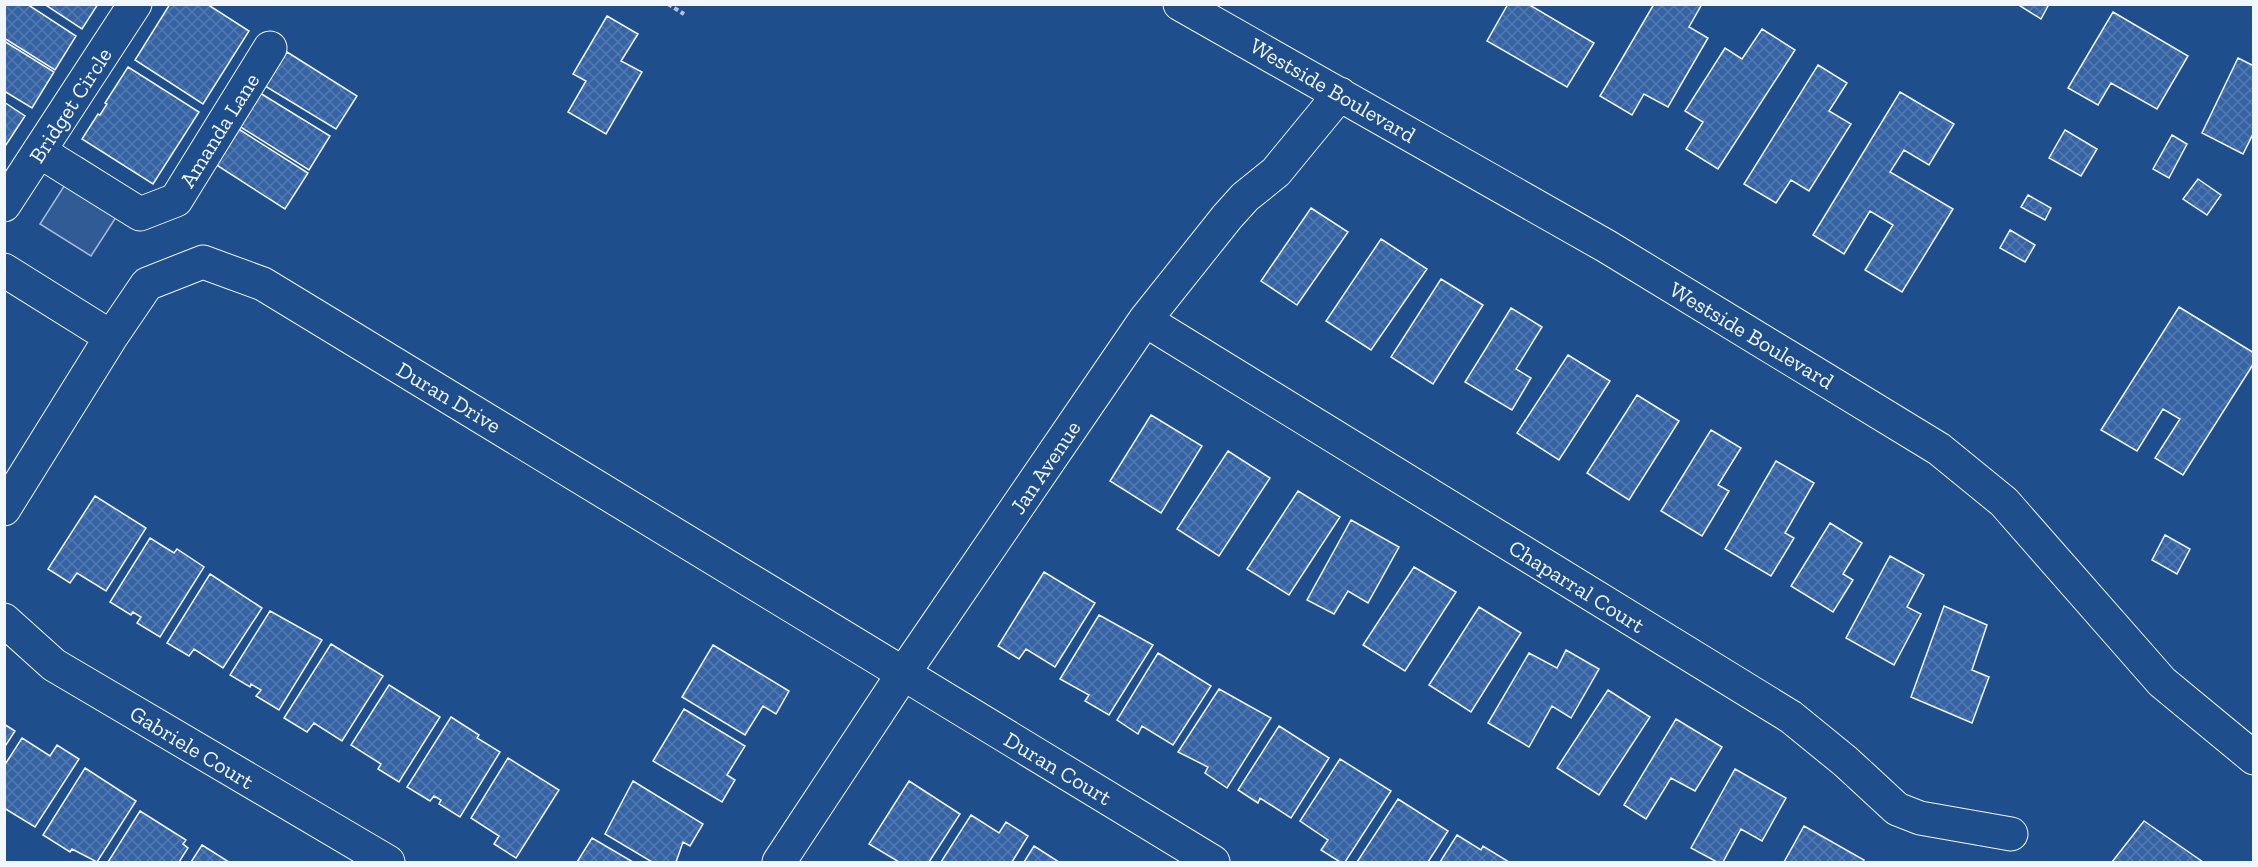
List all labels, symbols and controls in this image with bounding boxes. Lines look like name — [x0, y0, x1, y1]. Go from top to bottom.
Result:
street label: Westside Boulevard — [1245, 32, 1420, 149]
street label: Bridget Circle — [23, 42, 118, 168]
street label: Amanda Lane — [174, 68, 265, 192]
street label: Westside Boulevard — [1665, 276, 1839, 395]
street label: Duran Drive — [392, 356, 506, 439]
street label: Jan Avenue — [1004, 416, 1086, 519]
street label: Chaparral Court — [1504, 534, 1650, 639]
street label: Gabriele Court — [125, 700, 259, 795]
street label: Duran Court — [999, 726, 1117, 811]

